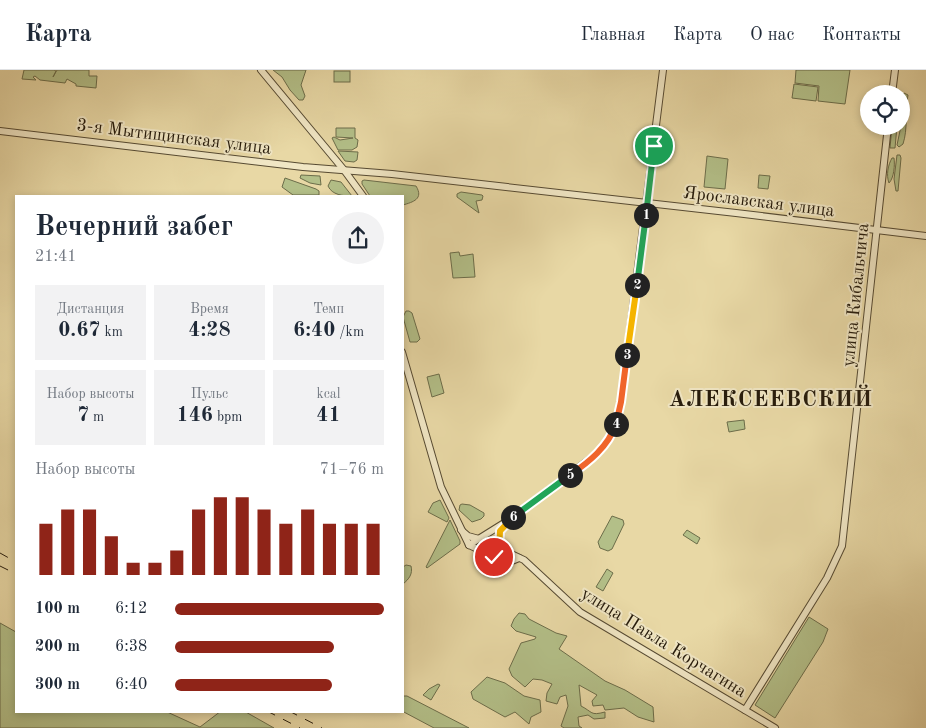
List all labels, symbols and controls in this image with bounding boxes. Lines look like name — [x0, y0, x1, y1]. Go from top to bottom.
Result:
text: Карта — [25, 23, 92, 47]
text: Главная — [581, 26, 645, 44]
text: Карта — [673, 26, 722, 44]
text: О нас — [750, 26, 794, 44]
text: Контакты — [822, 26, 901, 44]
map controls — [860, 85, 910, 135]
button: locate — [860, 85, 910, 135]
street label: 3-я Мытищинская улица — [75, 116, 272, 158]
pin — [633, 125, 675, 167]
icon: arrive — [640, 132, 668, 160]
street label: Ярославская улица — [682, 184, 836, 220]
pin: 1 — [634, 202, 658, 228]
text: 1 — [642, 208, 651, 222]
button: share — [332, 212, 384, 264]
text: Вечерний забег — [35, 214, 233, 242]
street label: улица Кибальчича — [839, 222, 873, 368]
text: 21:41 — [35, 249, 77, 265]
pin: 2 — [624, 272, 650, 298]
text: 2 — [633, 278, 642, 292]
text: Дистанция — [57, 302, 124, 316]
text: Время — [190, 302, 229, 316]
text: Темп — [313, 302, 344, 316]
text: 0.67 — [58, 320, 101, 341]
text: 4:28 — [188, 320, 231, 341]
text: 6:40 — [293, 320, 335, 341]
text: km — [101, 325, 123, 339]
text: /km — [335, 325, 364, 339]
pin: 3 — [614, 342, 640, 368]
text: 3 — [623, 348, 632, 362]
district label: АЛЕКСЕЕВСКИЙ — [669, 384, 873, 411]
text: Набор высоты — [47, 387, 134, 401]
text: Пульс — [191, 387, 228, 401]
text: kcal — [316, 387, 341, 401]
text: 7 — [77, 405, 89, 426]
text: 146 — [176, 405, 213, 426]
text: 41 — [316, 405, 341, 426]
text: m — [89, 410, 104, 424]
text: bpm — [213, 410, 243, 424]
pin: 4 — [604, 412, 628, 436]
text: 4 — [612, 417, 621, 431]
text: Набор высоты — [35, 462, 135, 478]
text: 71–76 m — [320, 462, 384, 478]
pin: 5 — [558, 462, 582, 488]
text: 5 — [566, 468, 575, 482]
pin: 6 — [500, 504, 526, 530]
text: 6 — [509, 510, 518, 524]
pin — [473, 536, 515, 578]
icon: check — [480, 543, 508, 571]
street label: улица Павла Корчагина — [578, 585, 749, 701]
text: 100 m — [35, 601, 80, 617]
text: 6:12 — [115, 601, 147, 617]
text: 200 m — [35, 639, 80, 655]
text: 6:38 — [115, 639, 147, 655]
text: 300 m — [35, 677, 80, 693]
text: 6:40 — [115, 677, 147, 693]

